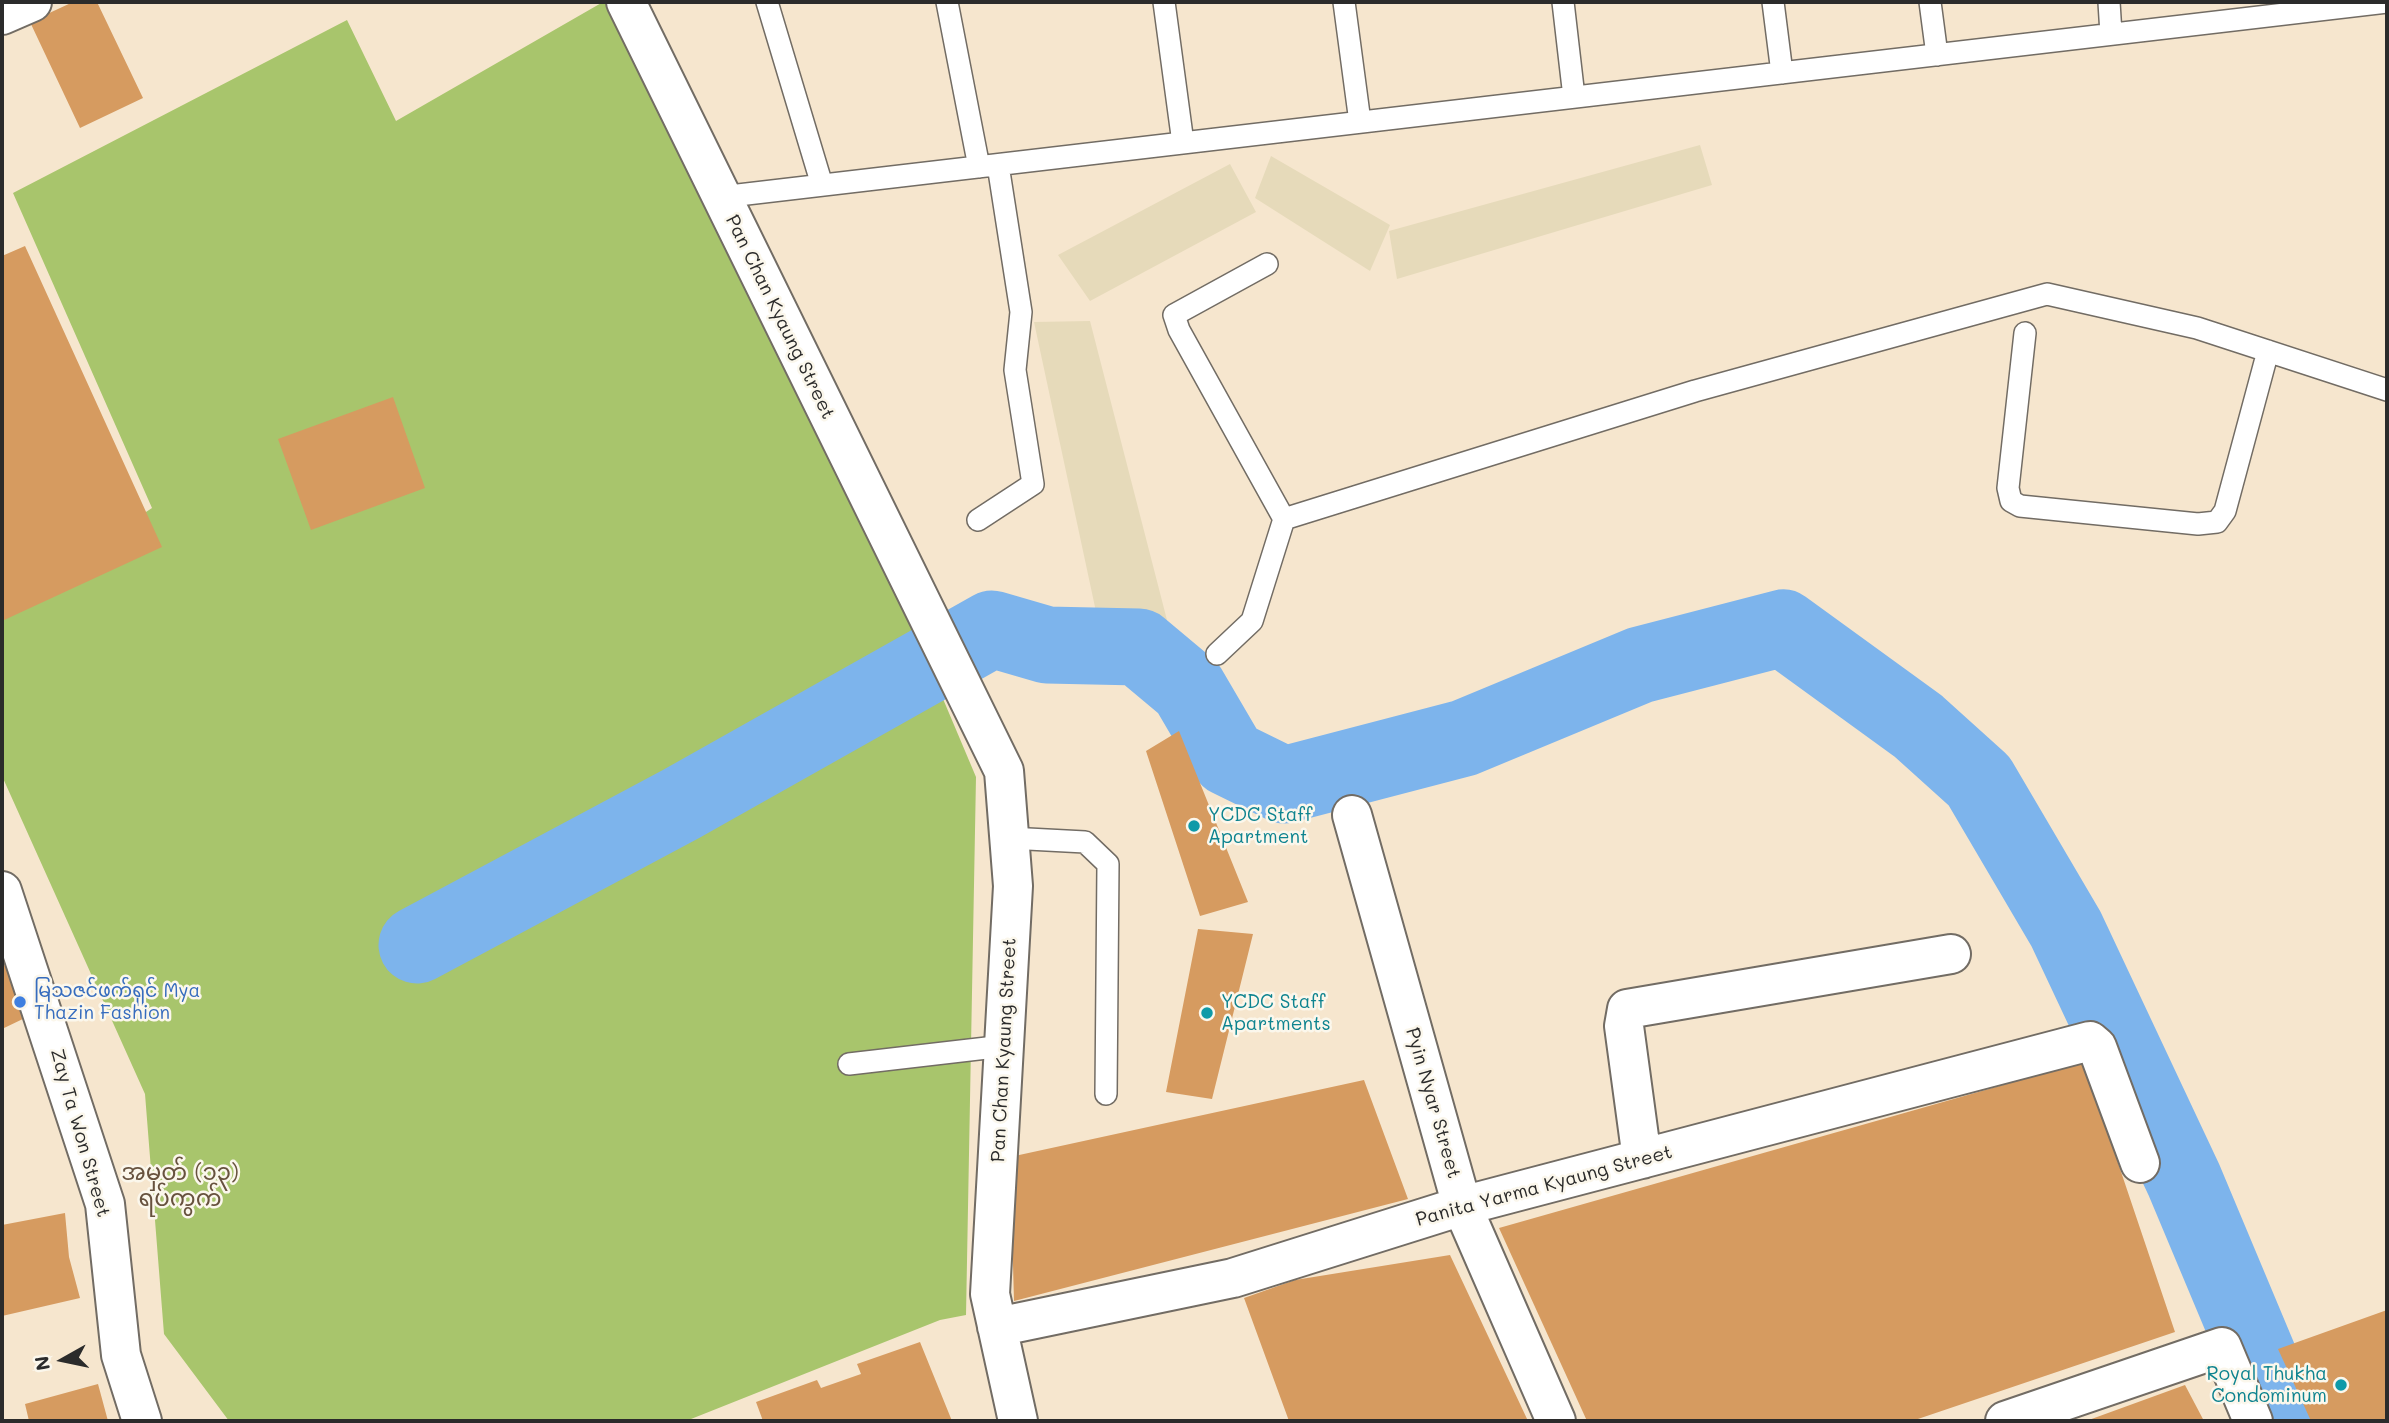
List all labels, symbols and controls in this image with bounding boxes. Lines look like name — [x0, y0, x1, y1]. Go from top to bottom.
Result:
street label: Pan Chan Kyaung Street — [721, 211, 839, 423]
place label: YCDC Staff Apartment — [1208, 804, 1312, 848]
marker: YCDC Staff Apartment — [1186, 818, 1202, 834]
street label: Pan Chan Kyaung Street — [987, 937, 1021, 1163]
place label: မြသဇင်ဖက်ရှင် Mya Thazin Fashion — [34, 980, 200, 1024]
place label: YCDC Staff Apartments — [1221, 991, 1331, 1035]
marker: မြသဇင်ဖက်ရှင် Mya Thazin Fashion — [12, 994, 28, 1010]
marker: YCDC Staff Apartments — [1199, 1005, 1215, 1021]
street label: Pyin Nyar Street — [1401, 1025, 1465, 1181]
street label: Zay Ta Won Street — [45, 1046, 115, 1220]
street label: Panita Yarma Kyaung Street — [1413, 1141, 1675, 1231]
district label: အမှတ် (၁၃) ရပ်ကွက် — [121, 1159, 239, 1213]
north arrow — [28, 1325, 98, 1395]
text: N — [28, 1354, 55, 1372]
place label: Royal Thukha Condominum — [2207, 1363, 2327, 1407]
marker: Royal Thukha Condominum — [2333, 1377, 2349, 1393]

